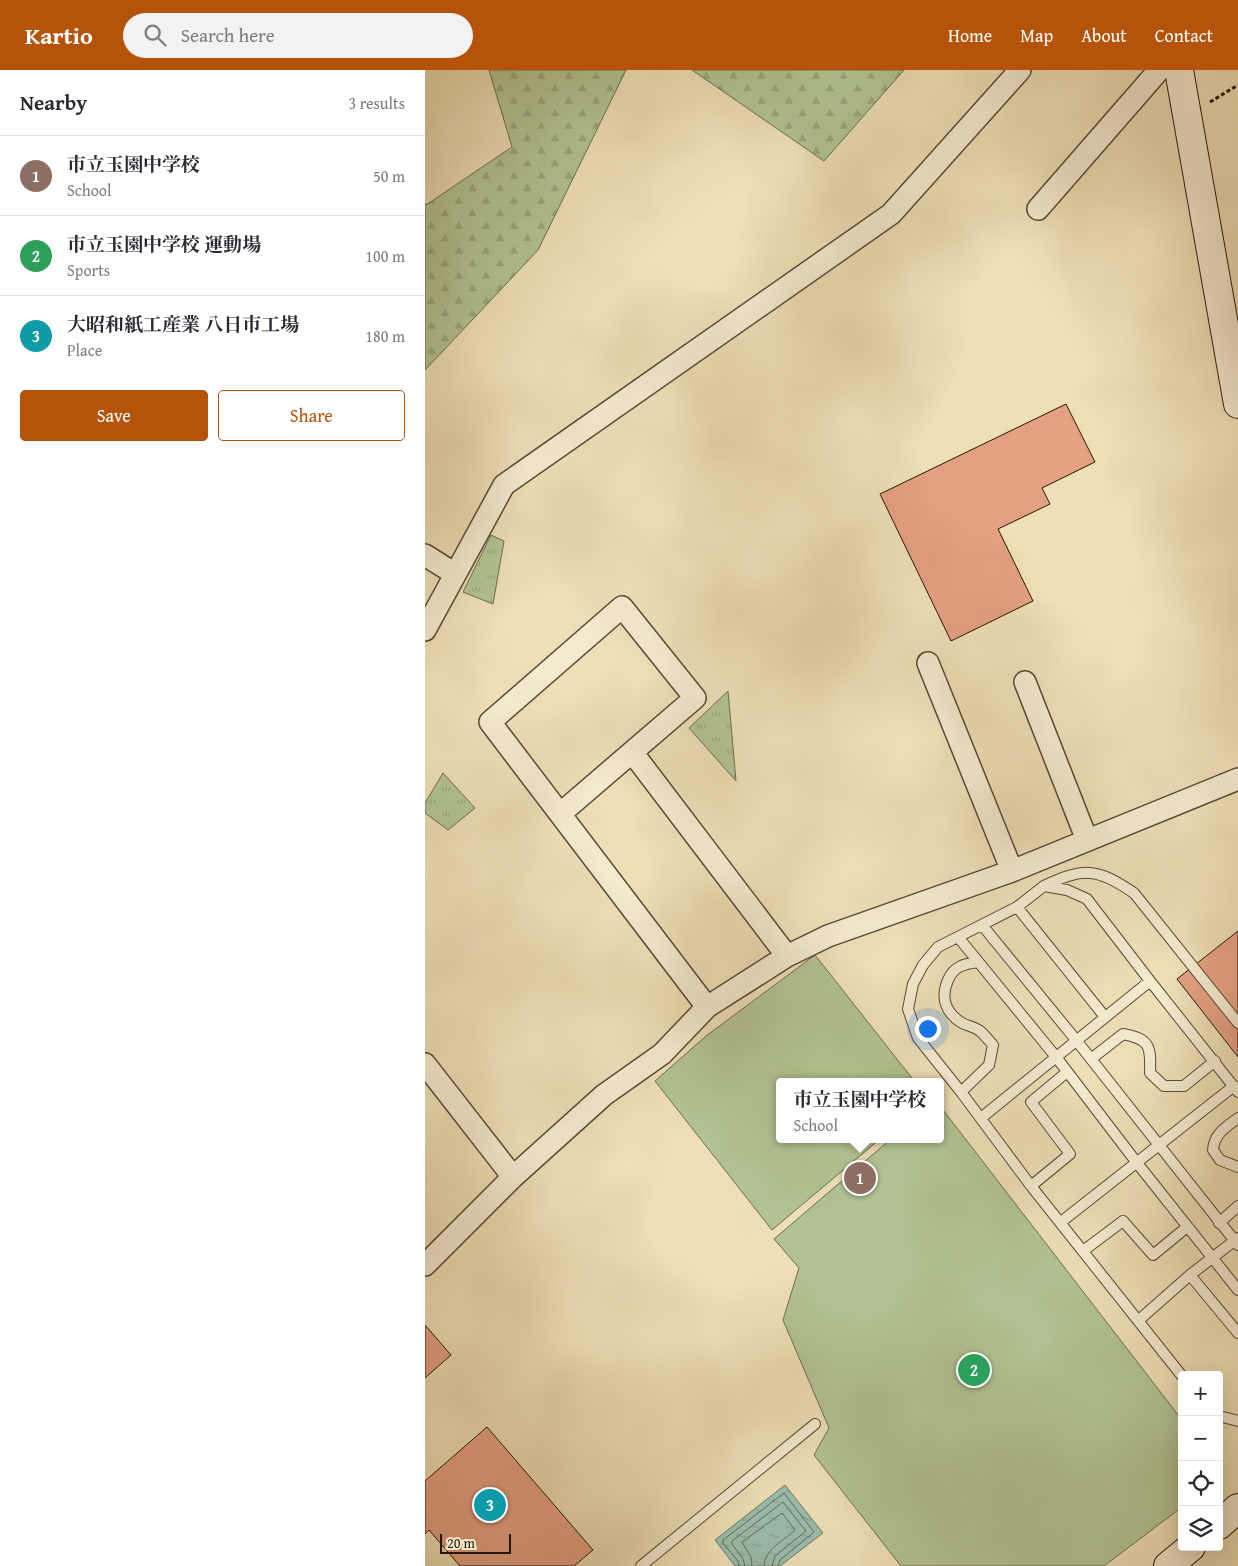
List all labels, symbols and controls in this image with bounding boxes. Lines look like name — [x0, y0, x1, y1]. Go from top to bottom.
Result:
search box — [123, 13, 473, 58]
text: Kartio — [25, 18, 93, 53]
icon: search — [141, 21, 169, 49]
text: Search here — [181, 21, 275, 49]
text: Home — [948, 22, 992, 49]
text: Map — [1020, 22, 1053, 49]
text: About — [1081, 22, 1127, 49]
text: Contact — [1155, 22, 1213, 49]
text: Nearby — [20, 87, 87, 118]
text: 3 results — [348, 91, 405, 115]
text: 市立玉園中学校 — [67, 150, 200, 178]
text: 1 — [32, 164, 40, 188]
text: 50 m — [373, 164, 405, 188]
text: School — [67, 178, 111, 202]
text: 市立玉園中学校 運動場 — [67, 230, 261, 258]
text: 2 — [32, 244, 40, 268]
text: 100 m — [365, 244, 405, 268]
text: Sports — [67, 258, 110, 282]
text: 大昭和紙工産業 八日市工場 — [67, 310, 299, 338]
text: 3 — [32, 324, 40, 348]
text: 180 m — [365, 324, 405, 348]
text: Place — [67, 338, 102, 362]
button: Save — [20, 390, 208, 441]
button: Share — [218, 390, 405, 441]
your location — [915, 1016, 941, 1042]
popup — [776, 1078, 944, 1143]
text: 市立玉園中学校 — [793, 1085, 927, 1113]
text: School — [793, 1113, 838, 1137]
pin: 1 — [844, 1159, 876, 1197]
pin: 2 — [958, 1351, 990, 1389]
map controls — [1178, 1371, 1223, 1551]
button: + — [1178, 1371, 1223, 1416]
button: − — [1178, 1416, 1223, 1461]
button: locate — [1178, 1461, 1223, 1506]
pin: 3 — [474, 1486, 506, 1524]
button: layers — [1178, 1506, 1223, 1551]
scale bar — [440, 1531, 511, 1554]
text: 20 m — [447, 1533, 475, 1553]

